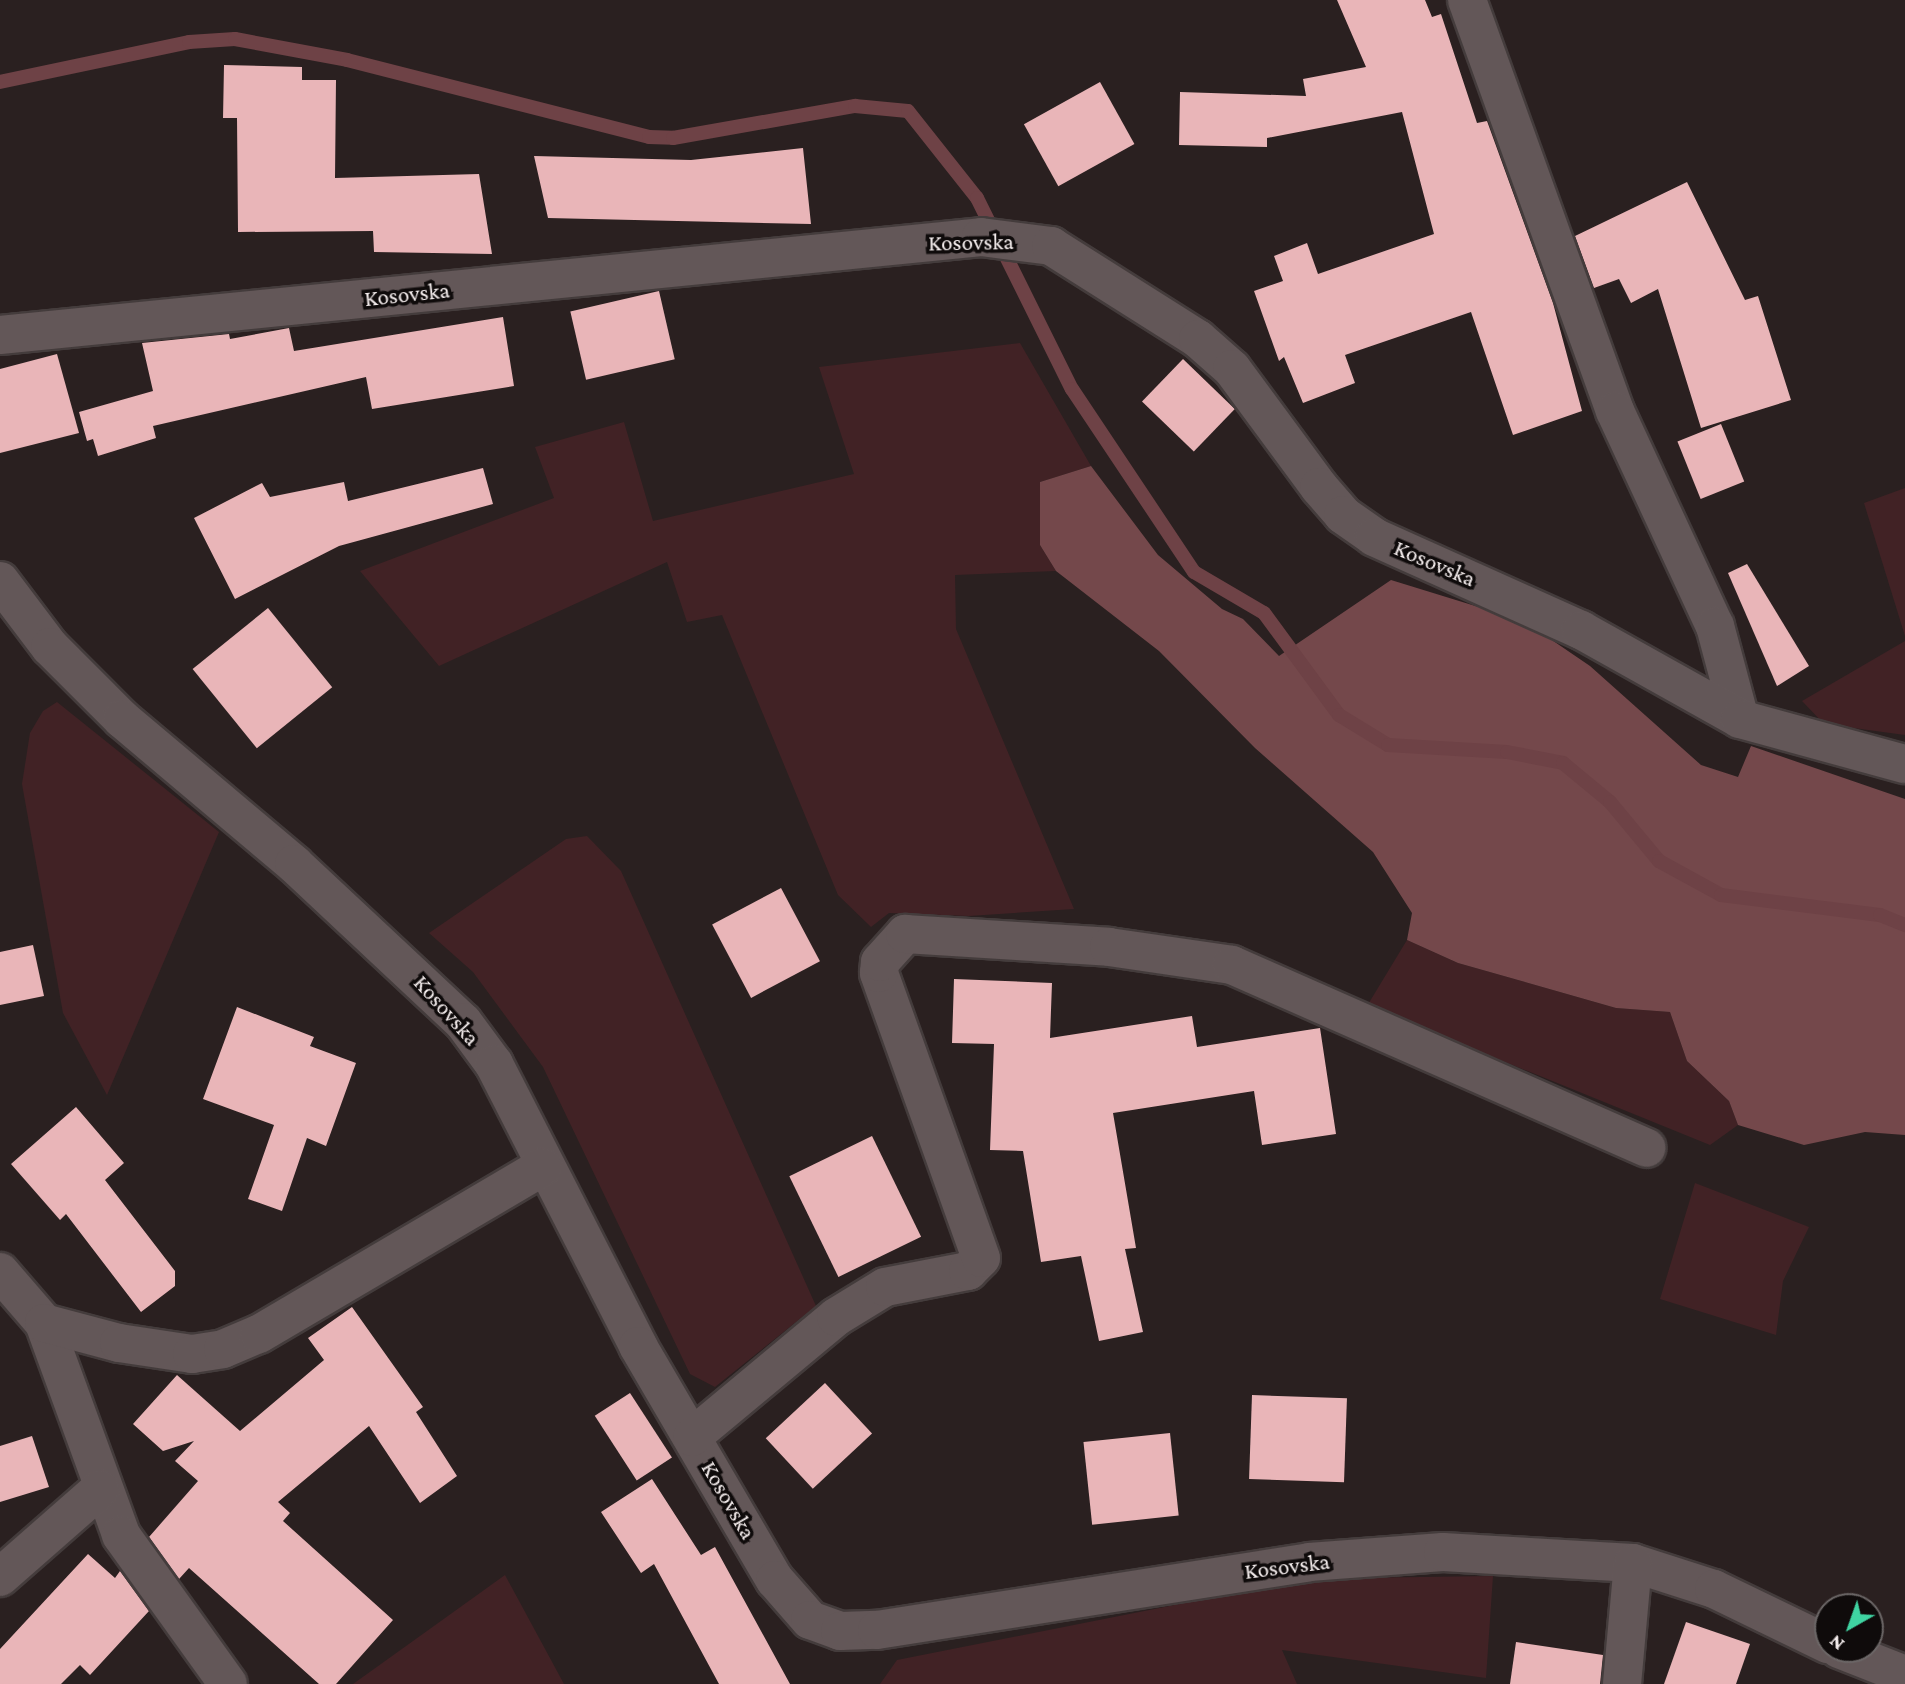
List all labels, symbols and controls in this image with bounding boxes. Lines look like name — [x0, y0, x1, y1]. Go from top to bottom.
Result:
street label: Kosovska — [928, 227, 1014, 257]
street label: Kosovska — [363, 276, 451, 312]
street label: Kosovska — [1390, 534, 1480, 592]
street label: Kosovska — [408, 969, 486, 1051]
street label: Kosovska — [696, 1456, 762, 1544]
street label: Kosovska — [1243, 1547, 1331, 1585]
north arrow — [1814, 1593, 1884, 1663]
text: N — [1825, 1631, 1848, 1655]

